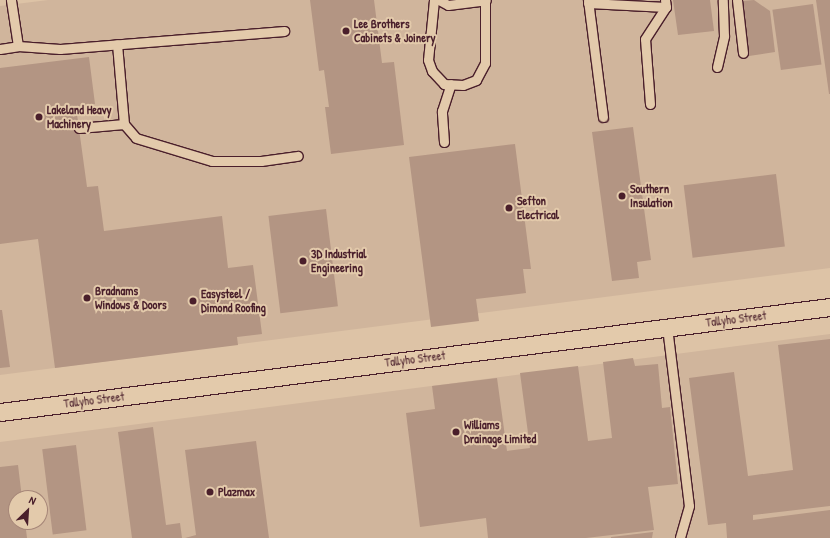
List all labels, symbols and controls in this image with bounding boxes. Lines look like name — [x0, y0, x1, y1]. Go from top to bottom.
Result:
place label: Lee Brothers Cabinets & Joinery — [354, 17, 436, 45]
marker: Lee Brothers Cabinets & Joinery — [341, 26, 351, 36]
place label: Lakeland Heavy Machinery — [47, 103, 112, 131]
marker: Lakeland Heavy Machinery — [34, 112, 44, 122]
place label: Southern Insulation — [630, 182, 673, 210]
marker: Southern Insulation — [617, 191, 627, 201]
place label: Sefton Electrical — [517, 194, 559, 222]
marker: Sefton Electrical — [504, 203, 514, 213]
place label: 3D Industrial Engineering — [311, 247, 367, 275]
marker: 3D Industrial Engineering — [298, 256, 308, 266]
place label: Bradnams Windows & Doors — [95, 284, 167, 312]
place label: Easysteel / Dimond Roofing — [201, 287, 266, 315]
marker: Bradnams Windows & Doors — [82, 293, 92, 303]
marker: Easysteel / Dimond Roofing — [188, 296, 198, 306]
street label: Tallyho Street — [705, 308, 767, 330]
street label: Tallyho Street — [384, 348, 446, 370]
street label: Tallyho Street — [63, 389, 125, 411]
place label: Williams Drainage Limited — [464, 418, 536, 446]
marker: Williams Drainage Limited — [451, 427, 461, 437]
place label: Plazmax — [218, 485, 255, 499]
marker: Plazmax — [205, 487, 215, 497]
north arrow — [8, 490, 48, 530]
text: N — [27, 492, 38, 508]

